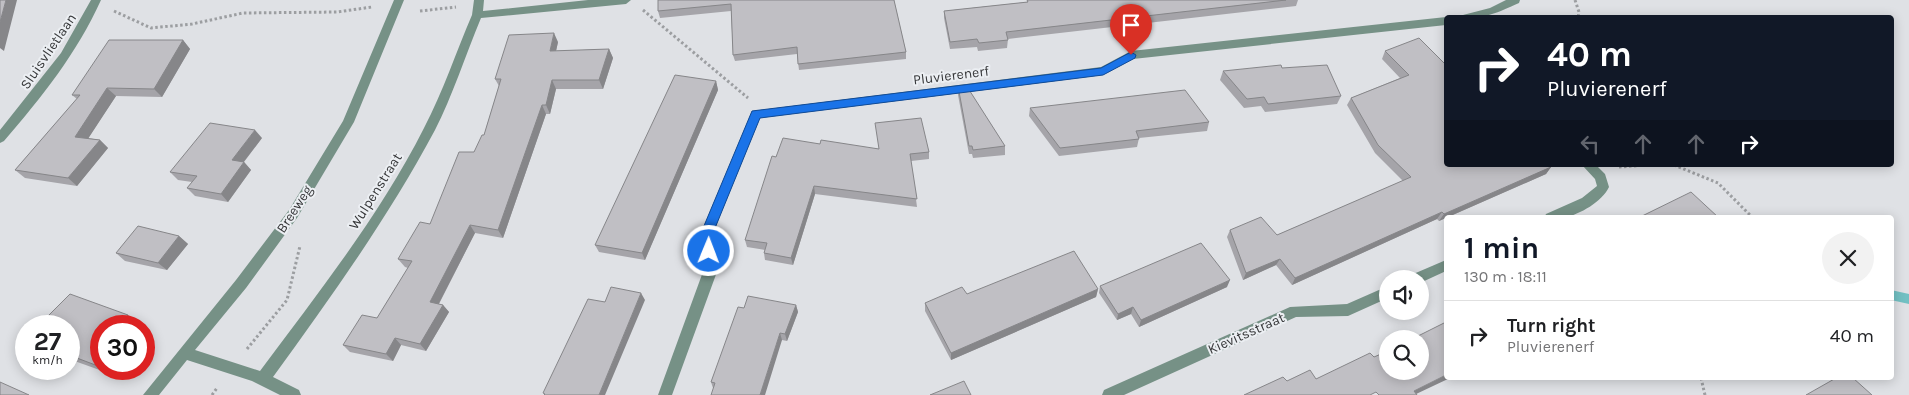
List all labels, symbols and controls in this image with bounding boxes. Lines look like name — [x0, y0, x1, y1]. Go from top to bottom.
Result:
pin — [1110, 4, 1152, 55]
street label: Sluisvlietlaan — [17, 10, 80, 92]
icon: arrive — [1117, 11, 1145, 39]
text: 40 m — [1547, 34, 1632, 75]
icon: right — [1464, 35, 1529, 100]
street label: Pluvierenerf — [912, 62, 990, 89]
text: Pluvierenerf — [1547, 76, 1667, 102]
icon: left — [1576, 130, 1604, 158]
icon: ahead — [1629, 130, 1657, 158]
icon: ahead — [1682, 130, 1710, 158]
icon: right — [1735, 130, 1763, 158]
street label: Wulpenstraat — [345, 150, 406, 233]
street label: Breeweg — [273, 182, 316, 236]
position arrow — [682, 224, 734, 276]
text: 1 min — [1464, 230, 1539, 266]
button: close — [1822, 232, 1874, 284]
text: 130 m · 18:11 — [1464, 267, 1547, 286]
map controls — [1379, 270, 1429, 380]
button: sound — [1379, 270, 1429, 320]
street label: Kievitsstraat — [1205, 309, 1287, 358]
speed limit sign: 30 — [90, 315, 155, 380]
text: Turn right — [1507, 315, 1596, 337]
icon: right — [1464, 322, 1492, 350]
text: 40 m — [1830, 325, 1874, 347]
text: 27 — [34, 327, 61, 356]
button: search — [1379, 330, 1429, 380]
text: Pluvierenerf — [1507, 337, 1594, 356]
text: km/h — [32, 353, 63, 367]

